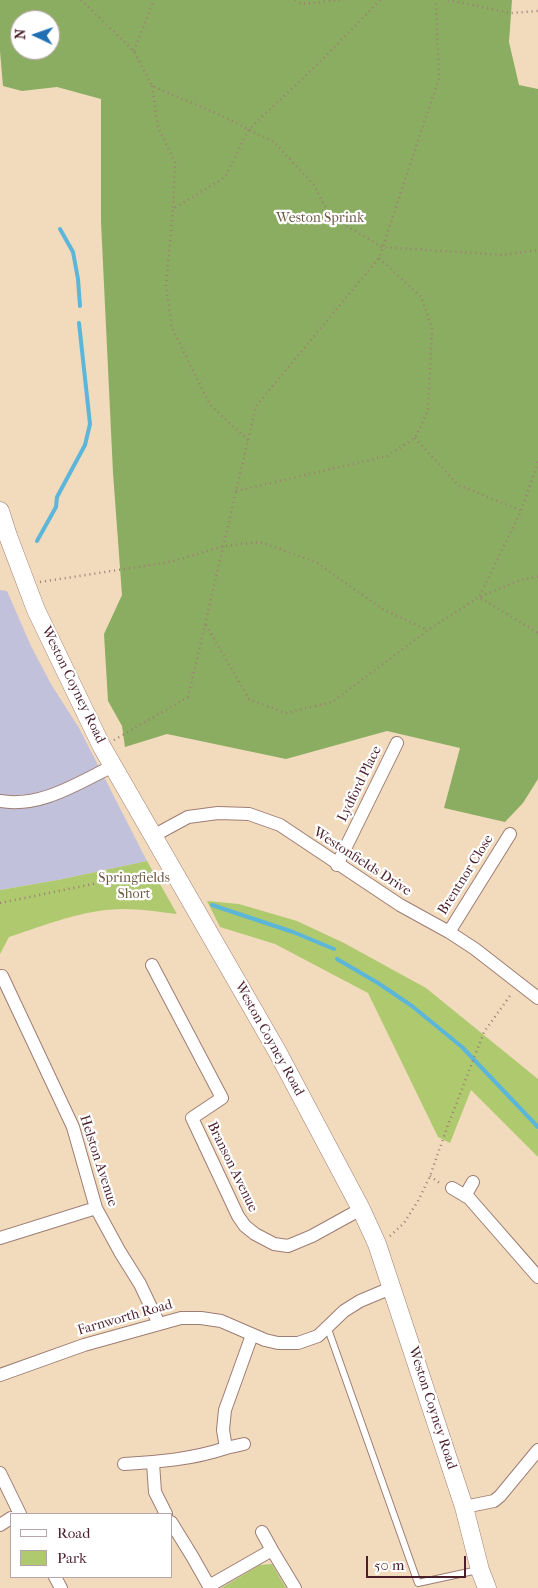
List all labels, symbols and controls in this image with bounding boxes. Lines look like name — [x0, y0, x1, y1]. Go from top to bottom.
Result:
north arrow — [10, 10, 60, 60]
text: N — [12, 28, 29, 40]
park label: Weston Sprink — [276, 211, 364, 227]
street label: Weston Coyney Road — [37, 624, 109, 746]
street label: Lydford Place — [334, 743, 386, 825]
street label: Westonfields Drive — [310, 824, 414, 900]
street label: Brentnor Close — [435, 832, 497, 918]
park label: Springfields Short — [98, 871, 170, 904]
street label: Weston Coyney Road — [231, 979, 307, 1099]
street label: Helston Avenue — [75, 1113, 121, 1209]
street label: Branson Avenue — [203, 1119, 261, 1215]
street label: Farnworth Road — [76, 1296, 174, 1340]
street label: Weston Coyney Road — [404, 1345, 460, 1471]
legend — [10, 1513, 172, 1578]
text: Road — [57, 1524, 90, 1542]
scale bar — [368, 1546, 468, 1578]
text: Park — [57, 1549, 87, 1567]
text: 50 m — [374, 1556, 404, 1574]

